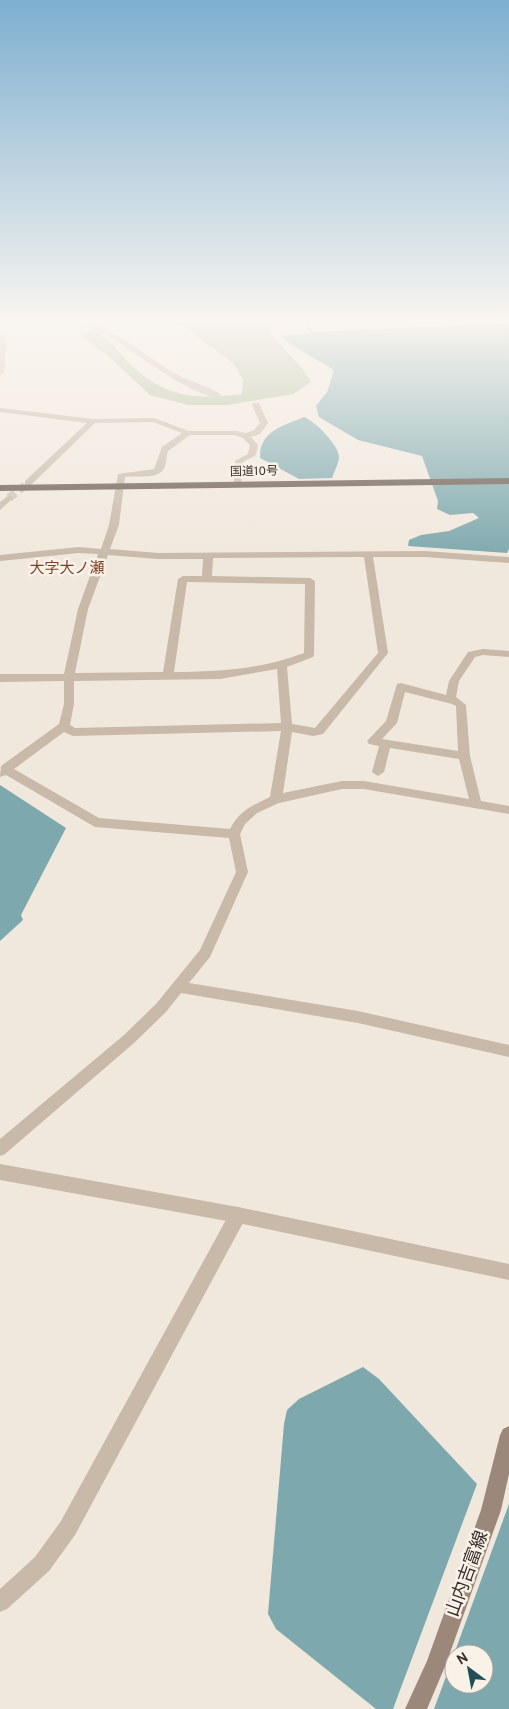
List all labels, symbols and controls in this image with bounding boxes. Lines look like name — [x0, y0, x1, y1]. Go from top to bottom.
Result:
street label: 国道10号 — [230, 464, 278, 480]
district label: 大字大ノ瀬 — [29, 560, 105, 579]
street label: 山内吉富線 — [442, 1528, 494, 1620]
north arrow — [444, 1644, 494, 1694]
text: N — [454, 1649, 472, 1669]

